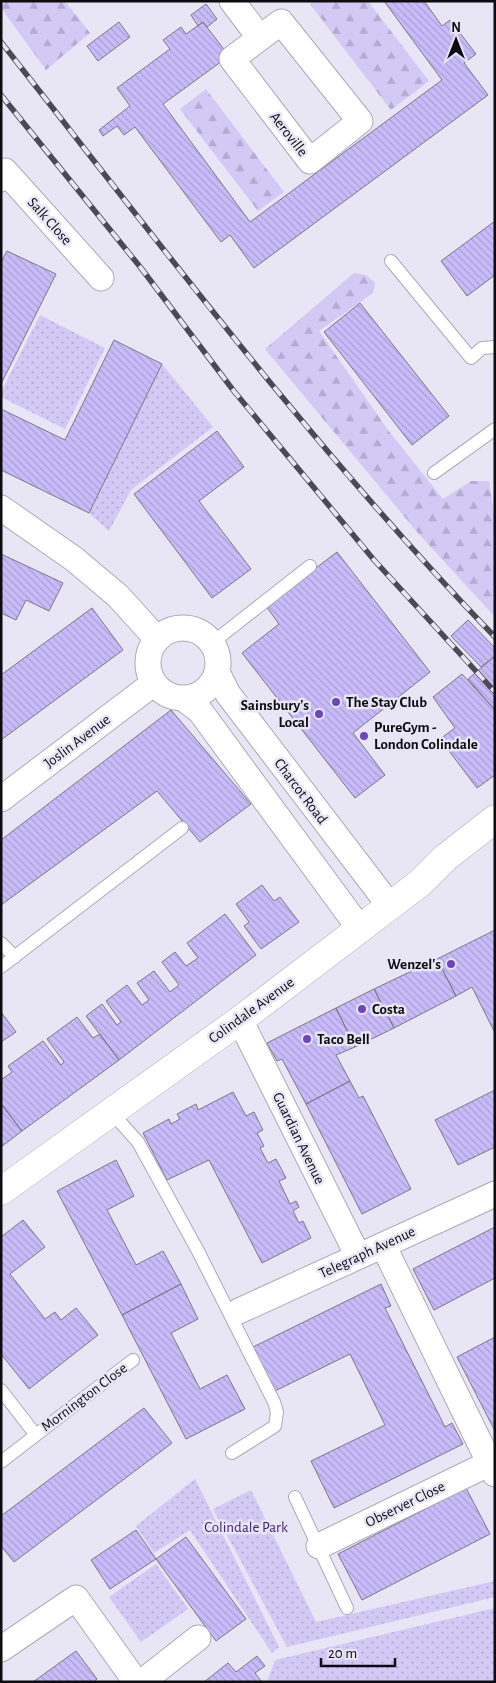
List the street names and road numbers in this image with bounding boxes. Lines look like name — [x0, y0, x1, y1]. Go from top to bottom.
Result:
street label: Aeroville — [267, 109, 310, 159]
street label: Salk Close — [25, 195, 75, 248]
street label: Joslin Avenue — [41, 712, 113, 771]
street label: Charcot Road — [271, 756, 330, 827]
street label: Colindale Avenue — [206, 974, 297, 1046]
street label: Guardian Avenue — [270, 1090, 327, 1187]
street label: Telegraph Avenue — [317, 1224, 418, 1281]
street label: Mornington Close — [39, 1360, 130, 1434]
street label: Observer Close — [363, 1479, 447, 1530]

